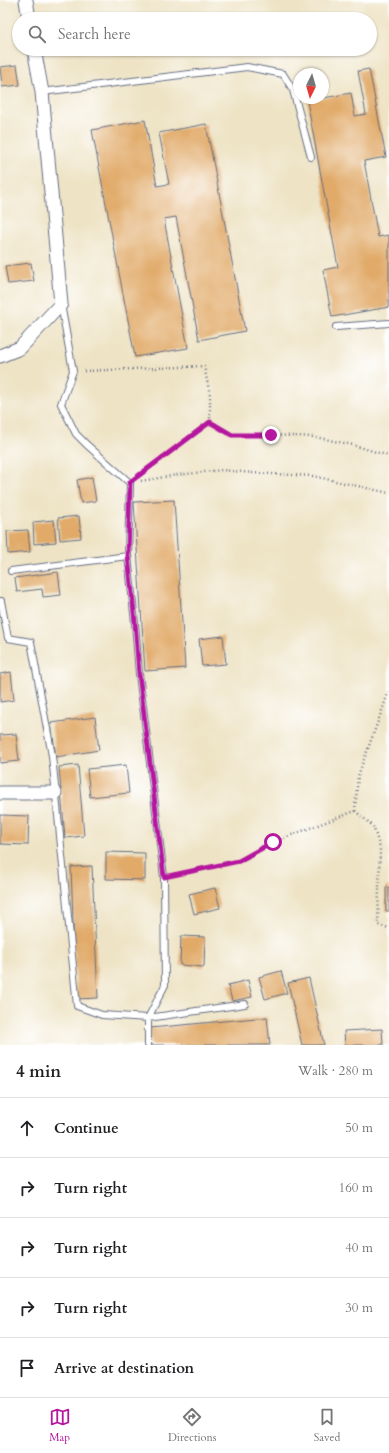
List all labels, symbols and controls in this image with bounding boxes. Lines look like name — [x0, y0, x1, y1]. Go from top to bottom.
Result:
search box — [12, 12, 377, 56]
icon: search — [26, 23, 48, 45]
text: Search here — [58, 24, 131, 44]
north arrow — [293, 68, 329, 104]
route end — [262, 426, 280, 444]
route start — [264, 833, 282, 851]
text: 4 min — [16, 1060, 61, 1083]
text: Walk · 280 m — [298, 1062, 373, 1080]
icon: ahead — [16, 1117, 38, 1139]
text: Continue — [54, 1118, 119, 1138]
text: 50 m — [345, 1119, 373, 1137]
icon: right — [16, 1177, 38, 1199]
text: Turn right — [54, 1178, 127, 1198]
text: 160 m — [339, 1179, 373, 1197]
icon: right — [16, 1237, 38, 1259]
text: Turn right — [54, 1238, 127, 1258]
text: 40 m — [345, 1239, 373, 1257]
icon: right — [16, 1297, 38, 1319]
text: Turn right — [54, 1298, 127, 1318]
text: 30 m — [345, 1299, 373, 1317]
icon: arrive — [16, 1357, 38, 1379]
text: Arrive at destination — [54, 1358, 194, 1378]
tab: Map — [49, 1406, 71, 1445]
tab: Directions — [168, 1406, 216, 1445]
tab: Saved — [314, 1406, 340, 1445]

